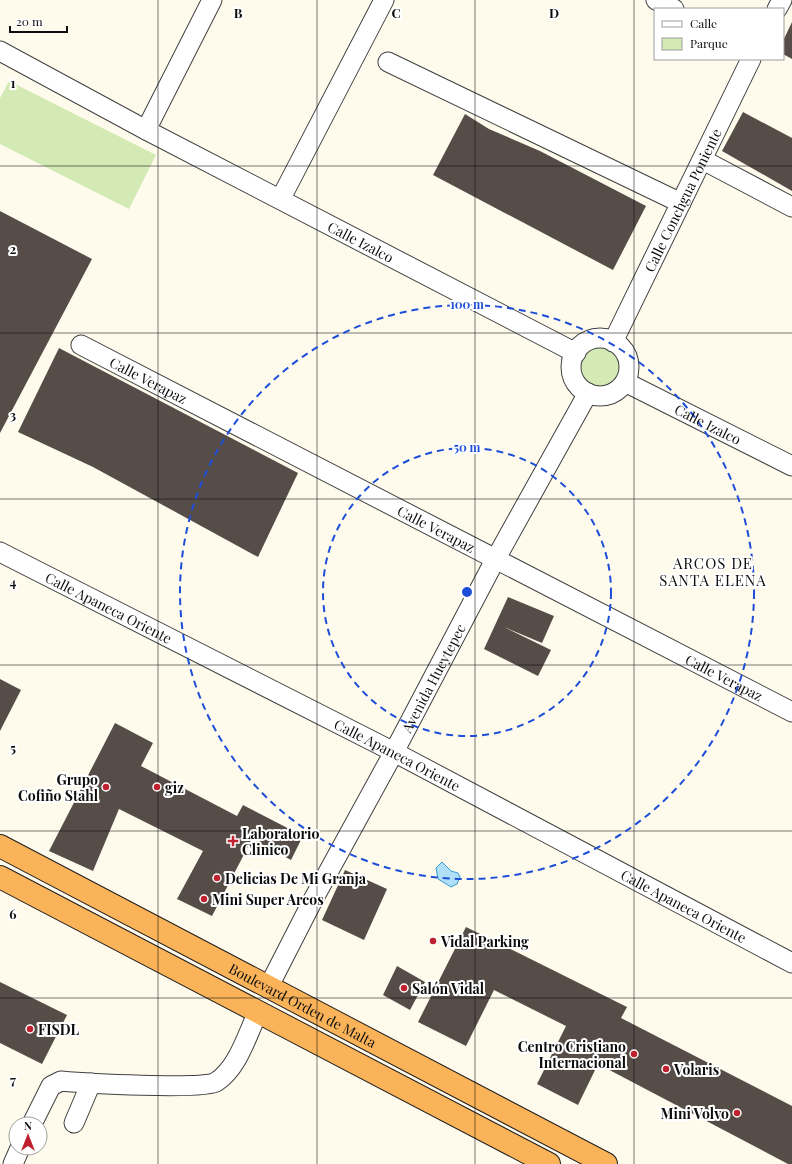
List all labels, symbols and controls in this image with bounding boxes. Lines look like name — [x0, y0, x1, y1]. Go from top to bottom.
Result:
text: B — [234, 4, 243, 21]
text: C — [391, 4, 401, 21]
text: D — [549, 4, 559, 21]
scale bar — [10, 8, 67, 34]
legend — [654, 8, 784, 60]
text: 20 m — [16, 13, 43, 29]
text: Calle — [690, 15, 717, 31]
text: Parque — [690, 35, 728, 51]
text: 1 — [11, 74, 16, 91]
street label: Calle Conchgua Poniente — [639, 125, 725, 275]
street label: Calle Izalco — [325, 216, 397, 267]
text: 2 — [10, 240, 17, 257]
text: 100 m — [450, 296, 484, 312]
street label: Calle Verapaz — [107, 352, 191, 408]
street label: Calle Izalco — [672, 399, 745, 449]
text: 3 — [10, 406, 16, 423]
text: 50 m — [454, 439, 481, 455]
street label: Calle Verapaz — [394, 501, 479, 556]
district label: ARCOS DE SANTA ELENA — [659, 553, 767, 590]
street label: Calle Apaneca Oriente — [42, 567, 175, 647]
text: 4 — [10, 573, 17, 590]
centre of rings — [460, 585, 474, 599]
street label: Avenida Hueytepec — [396, 620, 469, 736]
street label: Calle Verapaz — [682, 649, 767, 705]
street label: Calle Apaneca Oriente — [331, 714, 464, 795]
text: 5 — [10, 739, 16, 756]
place label: Grupo Cofiño Stahl — [18, 770, 99, 805]
place label: giz — [165, 778, 184, 797]
marker: Grupo Cofiño Stahl — [101, 782, 111, 792]
marker: giz — [152, 782, 162, 792]
place label: Laboratorio Clinico — [242, 824, 319, 859]
marker: Laboratorio Clinico — [227, 835, 239, 847]
street label: Calle Apaneca Oriente — [618, 865, 750, 947]
place label: Delicias De Mi Granja — [225, 869, 367, 888]
marker: Delicias De Mi Granja — [212, 873, 222, 883]
place label: Mini Super Arcos — [212, 890, 324, 909]
marker: Mini Super Arcos — [199, 894, 209, 904]
text: 6 — [9, 905, 17, 922]
place label: Vidal Parking — [440, 932, 529, 951]
marker: Vidal Parking — [428, 936, 438, 946]
street label: Boulevard Orden de Malta — [226, 958, 380, 1051]
place label: Salón Vidal — [412, 979, 485, 998]
marker: Salón Vidal — [399, 983, 409, 993]
place label: FISDL — [38, 1020, 79, 1039]
marker: FISDL — [25, 1024, 35, 1034]
place label: Centro Cristiano Internacional — [518, 1037, 627, 1072]
marker: Centro Cristiano Internacional — [629, 1049, 639, 1059]
place label: Volaris — [673, 1060, 719, 1079]
marker: Volaris — [661, 1064, 671, 1074]
text: 7 — [10, 1071, 16, 1088]
place label: Mini Volvo — [661, 1104, 729, 1123]
marker: Mini Volvo — [732, 1108, 742, 1118]
north arrow — [8, 1116, 48, 1156]
text: N — [24, 1118, 32, 1133]

